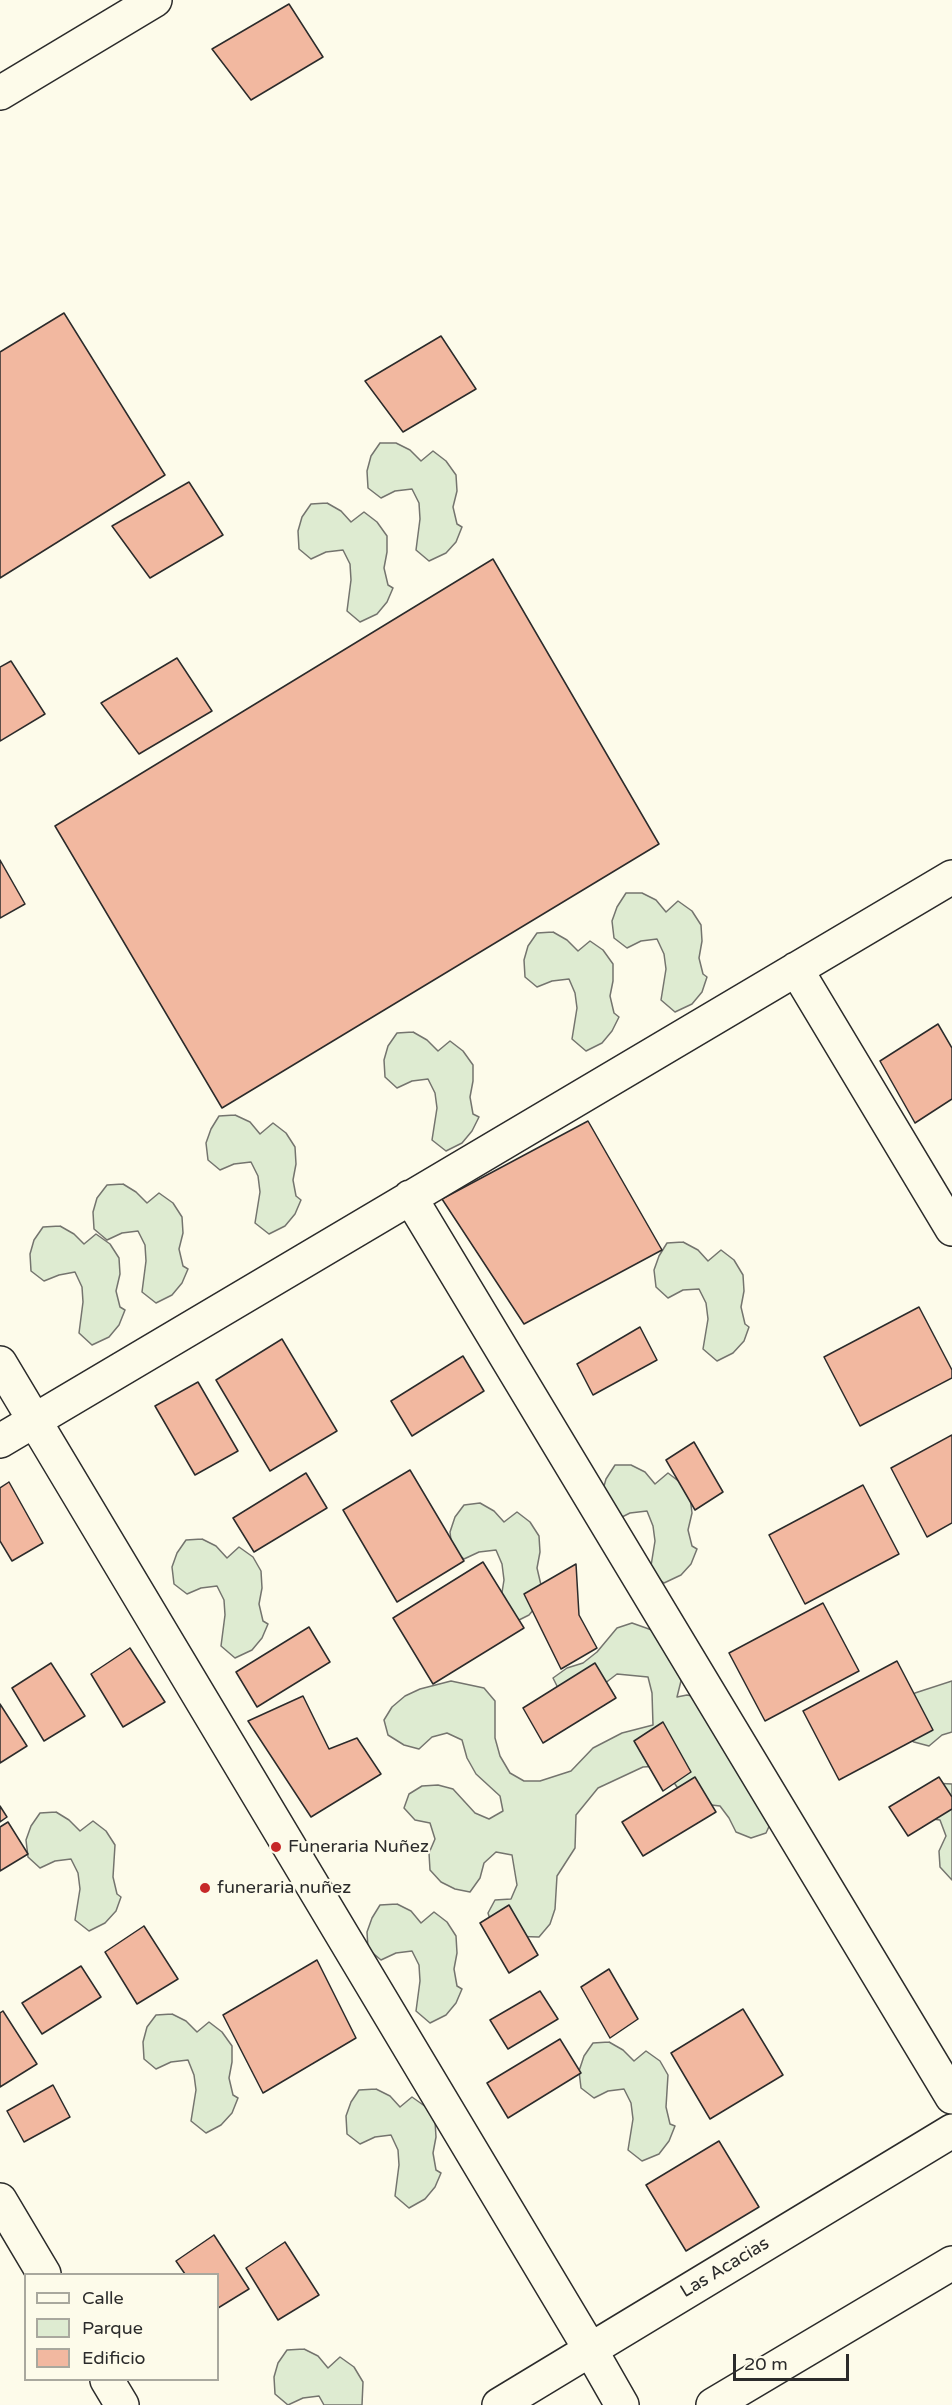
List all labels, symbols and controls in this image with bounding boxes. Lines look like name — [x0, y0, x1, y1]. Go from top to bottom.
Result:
place label: Funeraria Nuñez — [288, 1836, 429, 1858]
marker: Funeraria Nuñez — [269, 1840, 283, 1854]
place label: funeraria nuñez — [217, 1877, 351, 1899]
marker: funeraria nuñez — [198, 1881, 212, 1895]
street label: Las Acacias — [677, 2233, 773, 2303]
legend — [24, 2273, 219, 2381]
text: Calle — [82, 2287, 124, 2309]
text: Parque — [82, 2317, 143, 2339]
scale bar — [736, 2342, 852, 2380]
text: Edificio — [82, 2347, 146, 2369]
text: 20 m — [744, 2353, 788, 2375]

